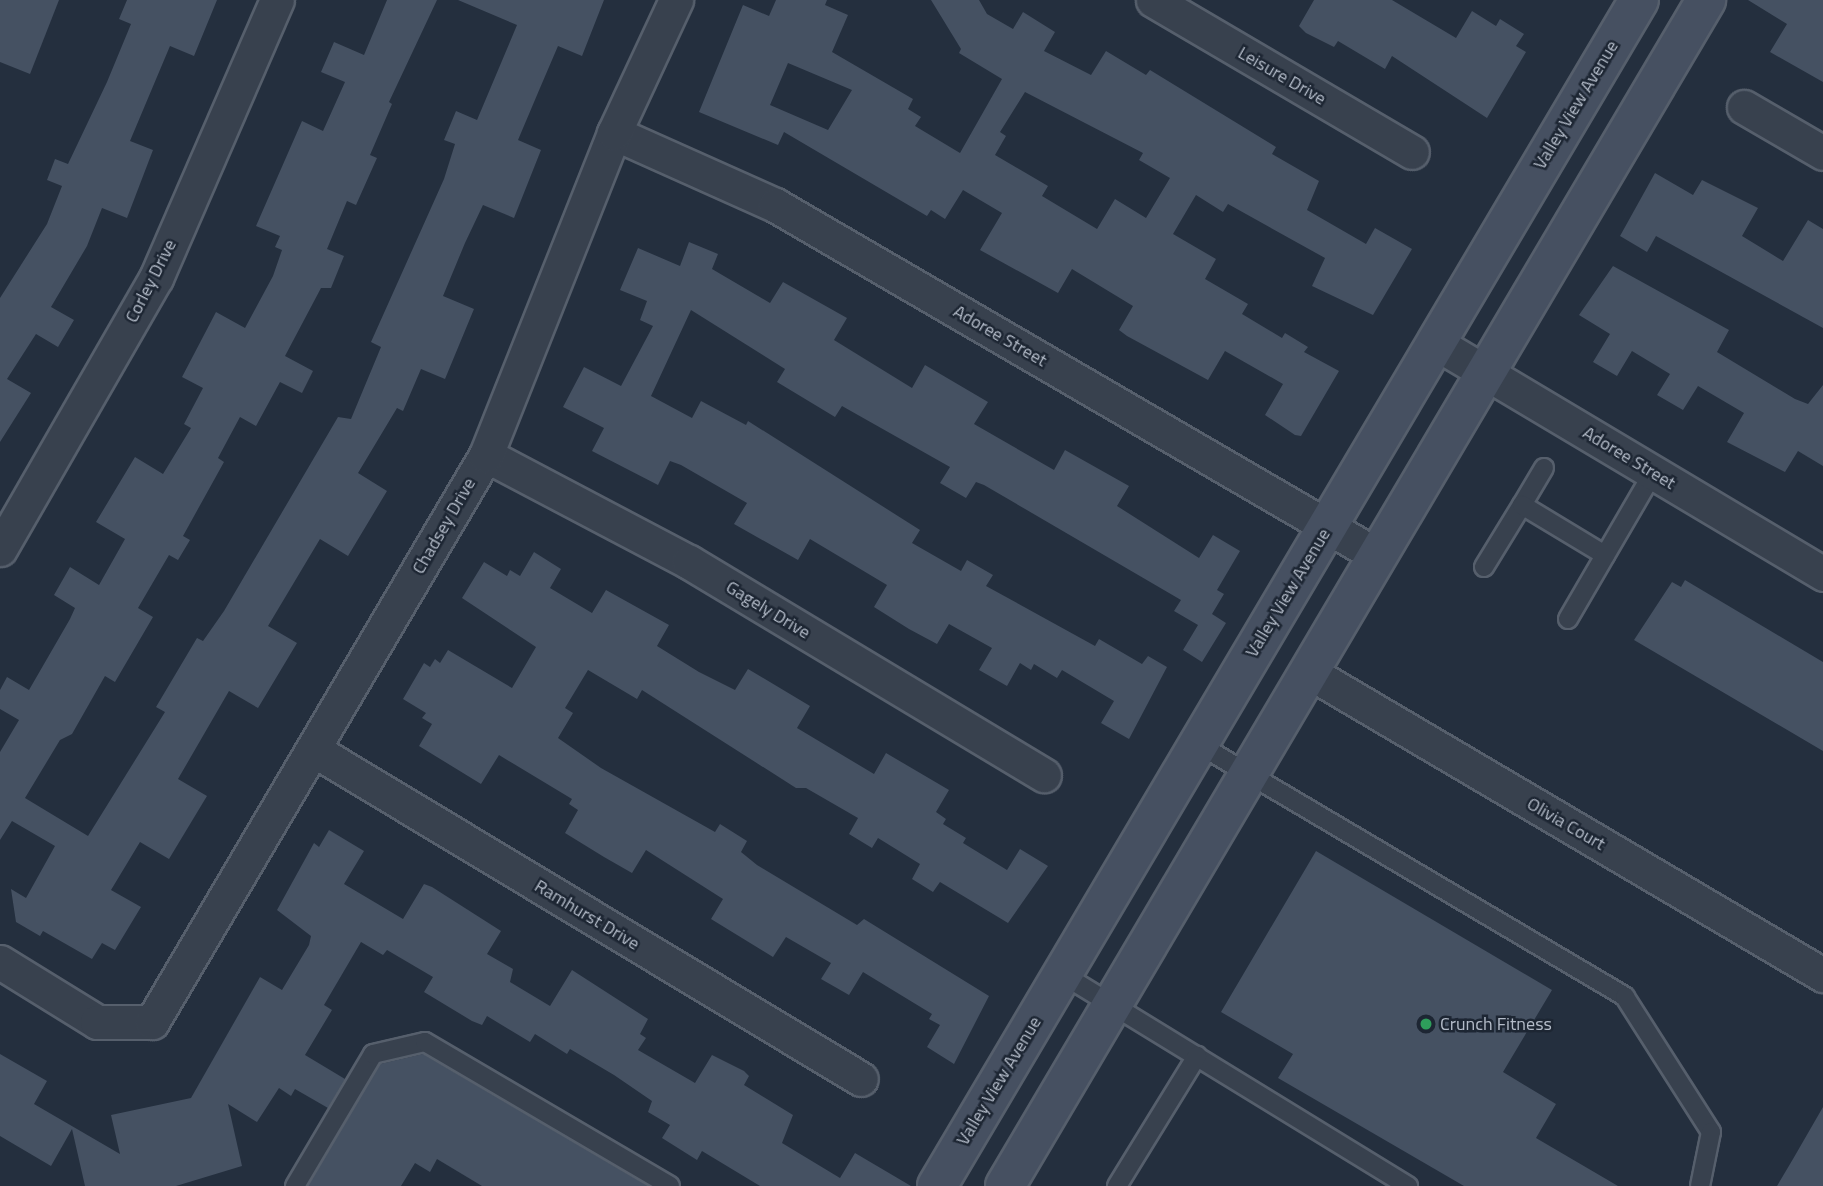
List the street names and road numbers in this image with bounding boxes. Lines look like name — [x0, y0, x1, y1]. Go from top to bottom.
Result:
street label: Valley View Avenue — [1529, 37, 1623, 173]
street label: Leisure Drive — [1234, 42, 1330, 110]
street label: Corley Drive — [121, 236, 181, 326]
street label: Adoree Street — [949, 301, 1051, 371]
street label: Adoree Street — [1579, 422, 1679, 494]
street label: Chadsey Drive — [408, 474, 480, 578]
street label: Valley View Avenue — [1241, 525, 1335, 661]
street label: Gagely Drive — [722, 576, 814, 644]
street label: Olivia Court — [1523, 793, 1609, 855]
street label: Ramhurst Drive — [531, 875, 643, 955]
street label: Valley View Avenue — [952, 1013, 1046, 1149]

